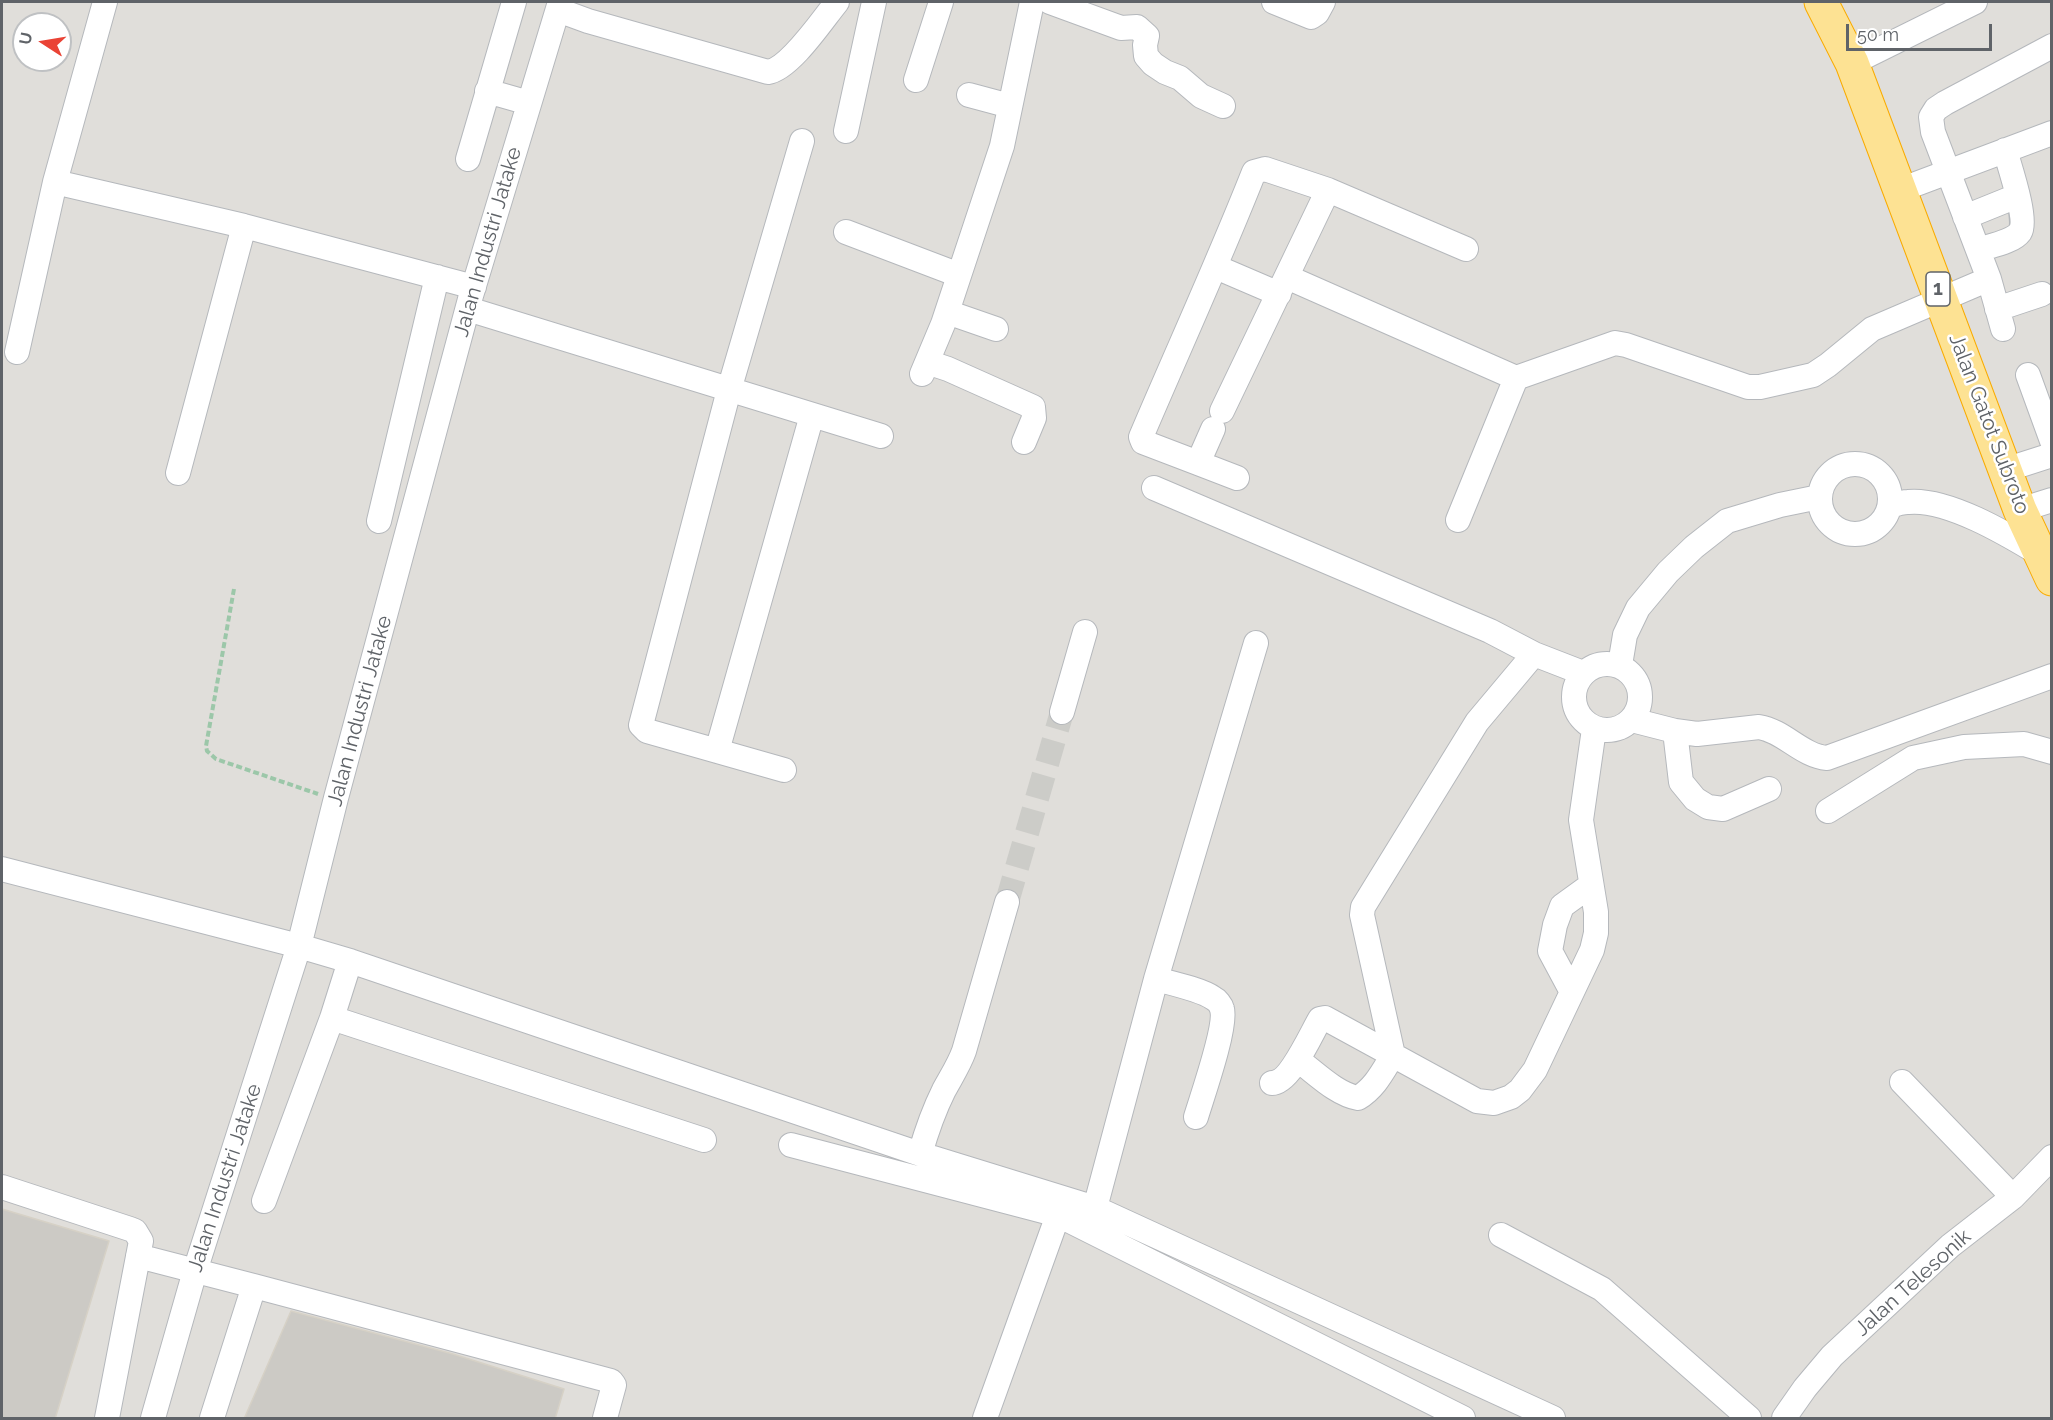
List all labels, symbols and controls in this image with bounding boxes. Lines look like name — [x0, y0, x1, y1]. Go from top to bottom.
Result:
north arrow — [12, 12, 72, 72]
scale bar — [1849, 12, 1994, 50]
text: 50 m — [1857, 24, 1899, 45]
text: U — [15, 31, 36, 46]
street label: Jalan Industri Jatake — [449, 144, 527, 340]
road number: 1 — [1926, 272, 1950, 306]
street label: Jalan Gatot Subroto — [1943, 330, 2035, 518]
street label: Jalan Industri Jatake — [322, 613, 398, 809]
street label: Jalan Industri Jatake — [183, 1081, 267, 1275]
street label: Jalan Telesonik — [1850, 1224, 1976, 1342]

